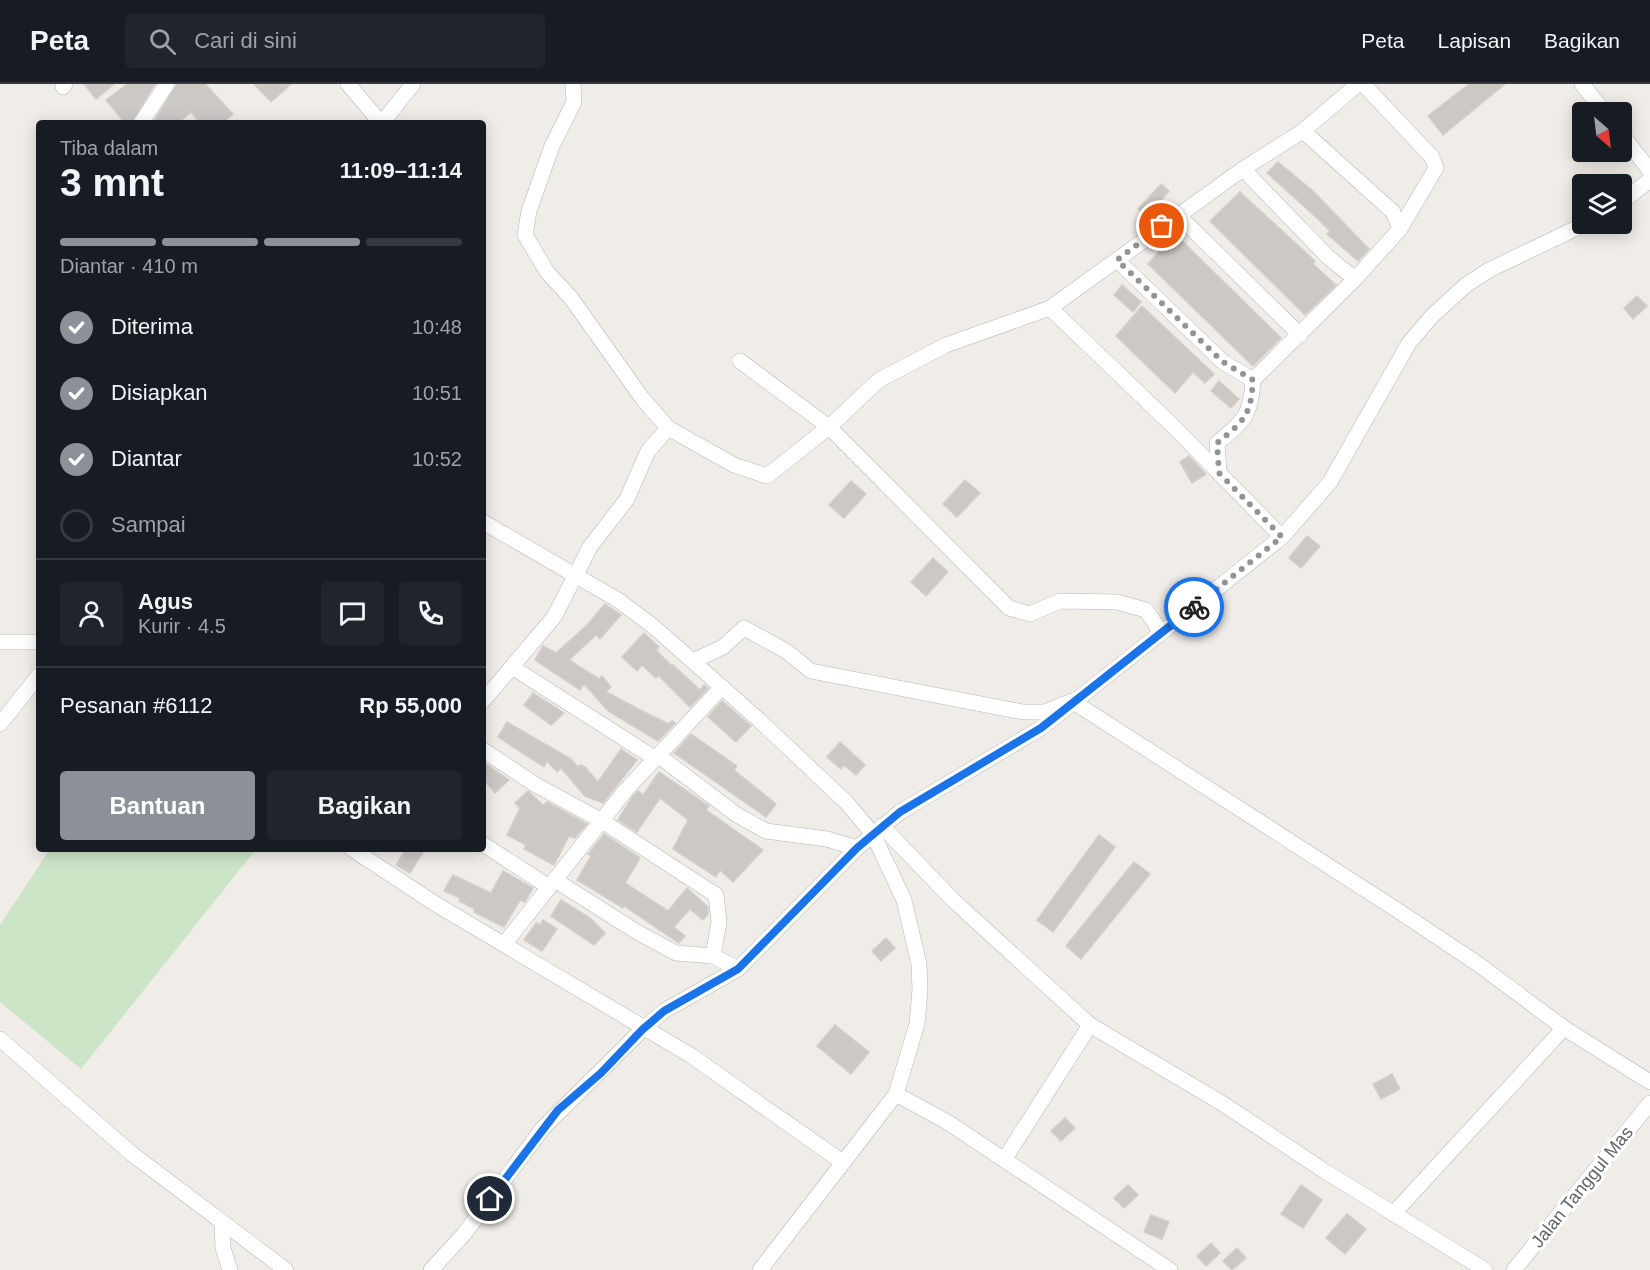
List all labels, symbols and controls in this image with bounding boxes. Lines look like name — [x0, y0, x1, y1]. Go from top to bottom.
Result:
search box — [125, 14, 545, 68]
text: Peta — [30, 25, 89, 56]
icon: search — [146, 25, 179, 58]
text: Cari di sini — [194, 28, 297, 53]
text: Peta — [1361, 29, 1405, 52]
text: Lapisan — [1438, 29, 1511, 52]
text: Bagikan — [1544, 29, 1620, 52]
north arrow — [1572, 102, 1632, 162]
map controls — [1572, 102, 1632, 234]
text: Tiba dalam — [60, 137, 158, 159]
text: 11:09–11:14 — [340, 158, 462, 183]
text: 3 mnt — [60, 161, 164, 204]
button: layers — [1572, 174, 1632, 234]
pin — [1136, 200, 1187, 251]
icon: bag — [1145, 209, 1178, 242]
text: Diantar · 410 m — [60, 255, 198, 277]
icon: check — [60, 311, 93, 344]
text: Diterima — [111, 314, 193, 339]
text: 10:48 — [412, 316, 462, 338]
icon: check — [60, 377, 93, 410]
text: Disiapkan — [111, 380, 208, 405]
text: 10:51 — [412, 382, 462, 404]
icon: check — [60, 443, 93, 476]
text: Diantar — [111, 446, 182, 471]
text: 10:52 — [412, 448, 462, 470]
text: Sampai — [111, 512, 186, 537]
courier — [1164, 577, 1224, 637]
button: person — [60, 582, 123, 645]
button: chat — [321, 582, 384, 645]
button: phone — [399, 582, 462, 645]
text: Agus — [138, 589, 193, 614]
icon: bike — [1178, 591, 1211, 624]
text: Kurir · 4.5 — [138, 615, 226, 637]
text: Pesanan #6112 — [60, 693, 213, 718]
text: Rp 55,000 — [359, 693, 462, 718]
button: Bantuan — [60, 771, 255, 840]
button: Bagikan — [267, 771, 462, 840]
street label: Jalan Tanggul Mas — [1527, 1123, 1637, 1251]
pin — [464, 1173, 515, 1224]
icon: home — [473, 1182, 506, 1215]

